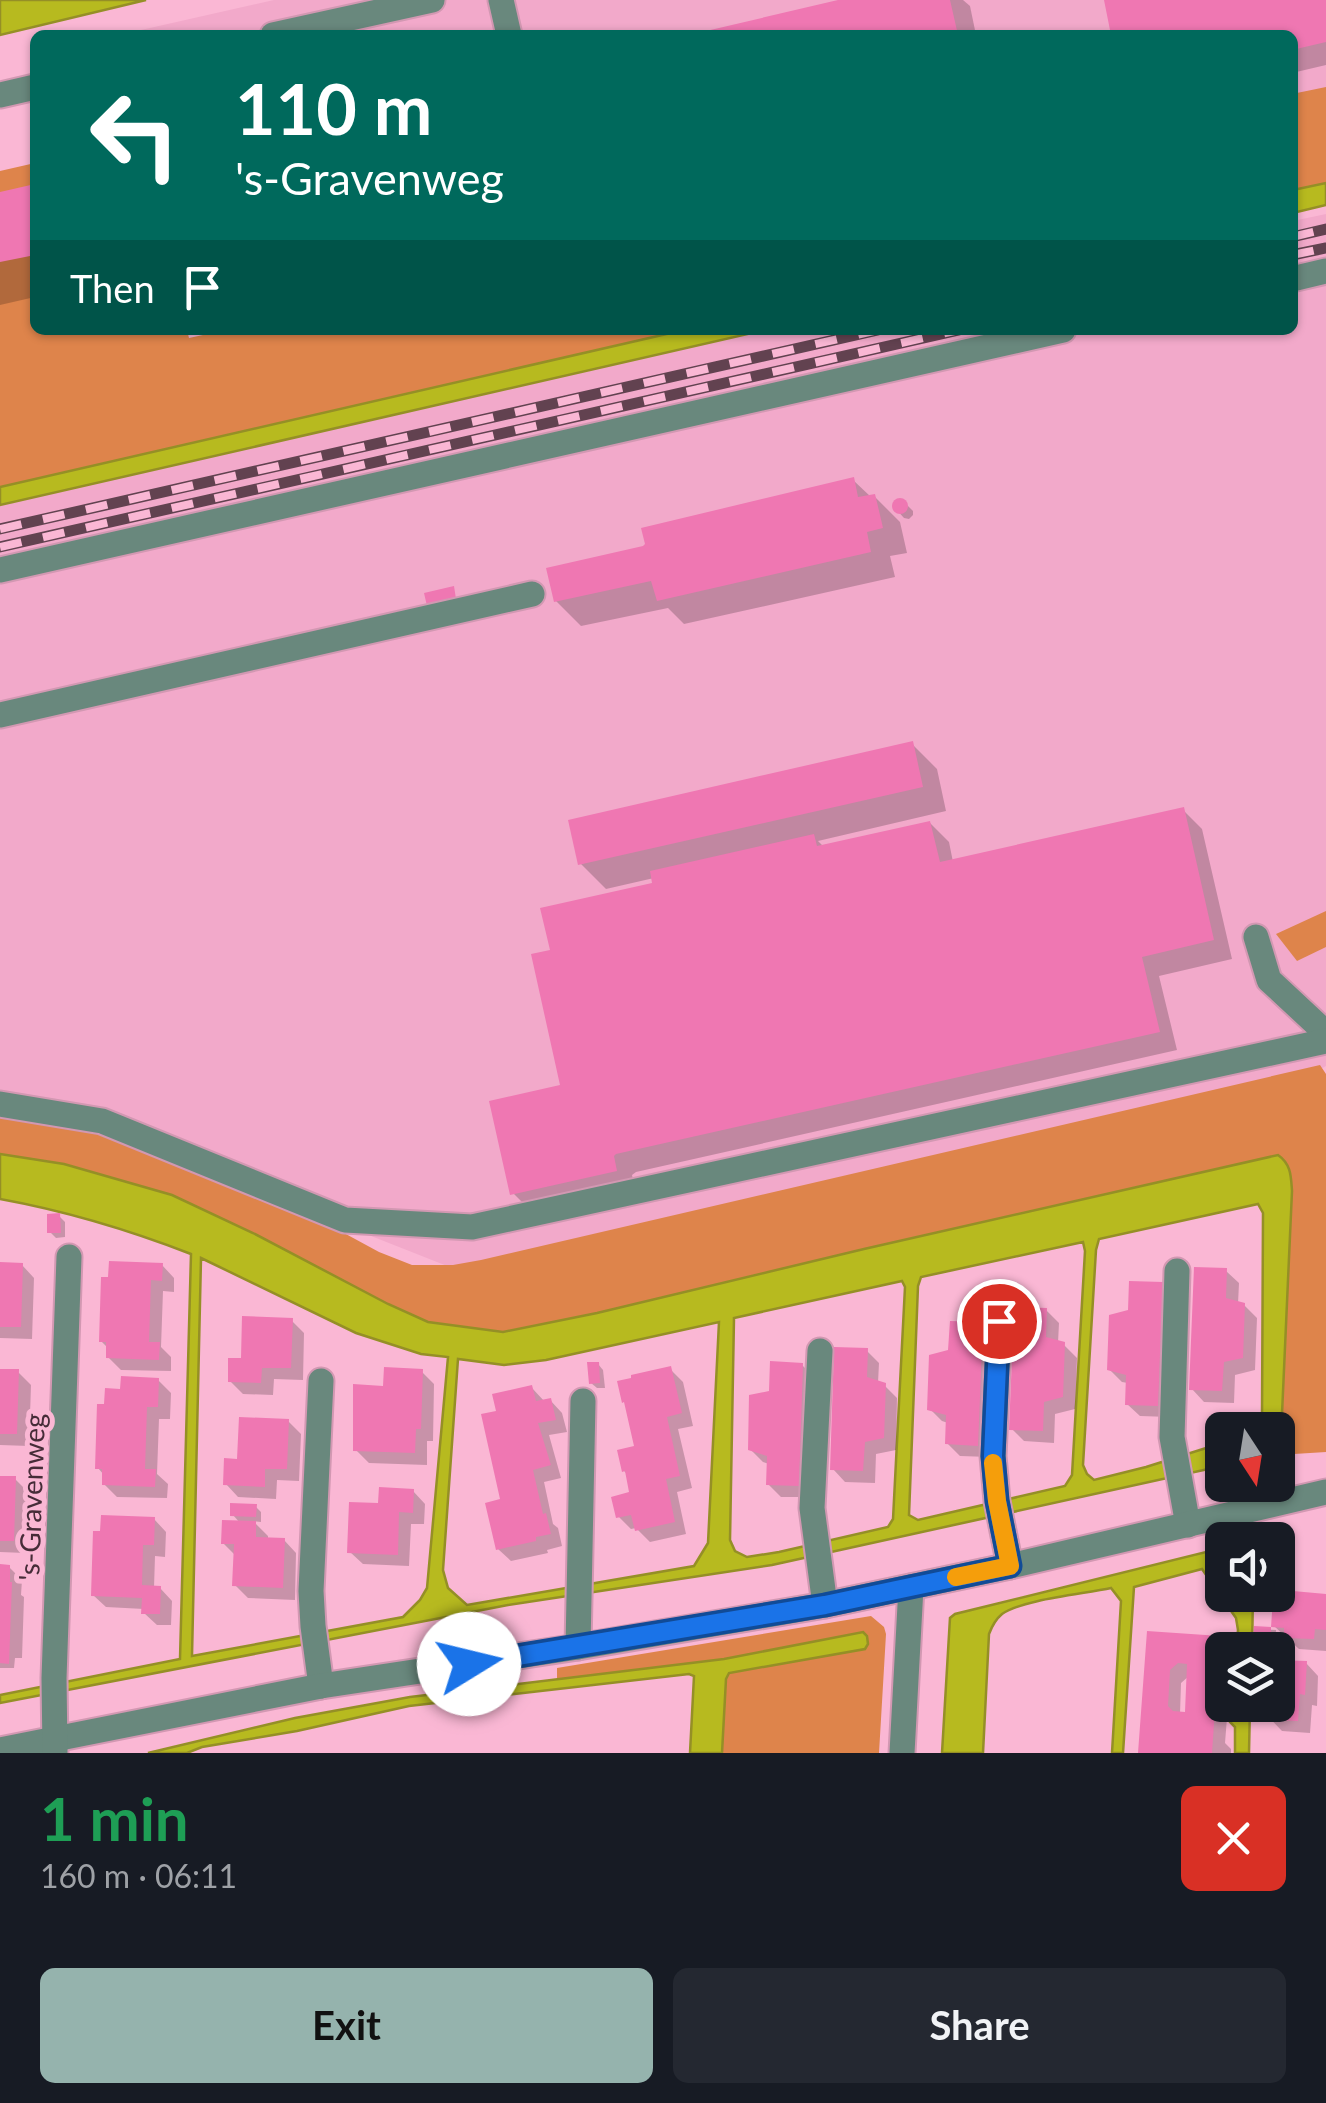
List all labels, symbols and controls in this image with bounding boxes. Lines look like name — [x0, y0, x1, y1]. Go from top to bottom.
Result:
text: 110 m — [235, 66, 432, 150]
icon: left — [70, 70, 200, 200]
text: 's-Gravenweg — [235, 151, 504, 205]
icon: arrive — [175, 260, 230, 315]
text: Then — [70, 265, 155, 311]
pin — [957, 1279, 1042, 1364]
icon: arrive — [972, 1294, 1027, 1349]
north arrow — [1205, 1412, 1295, 1502]
map controls — [1205, 1412, 1295, 1722]
street label: 's-Gravenweg — [11, 1413, 51, 1581]
button: sound — [1205, 1522, 1295, 1612]
position arrow — [417, 1612, 521, 1716]
button: layers — [1205, 1632, 1295, 1722]
text: 1 min — [40, 1782, 189, 1854]
button: close — [1181, 1786, 1286, 1891]
text: 160 m · 06:11 — [40, 1856, 237, 1895]
button: Exit — [40, 1968, 653, 2083]
button: Share — [673, 1968, 1286, 2083]

